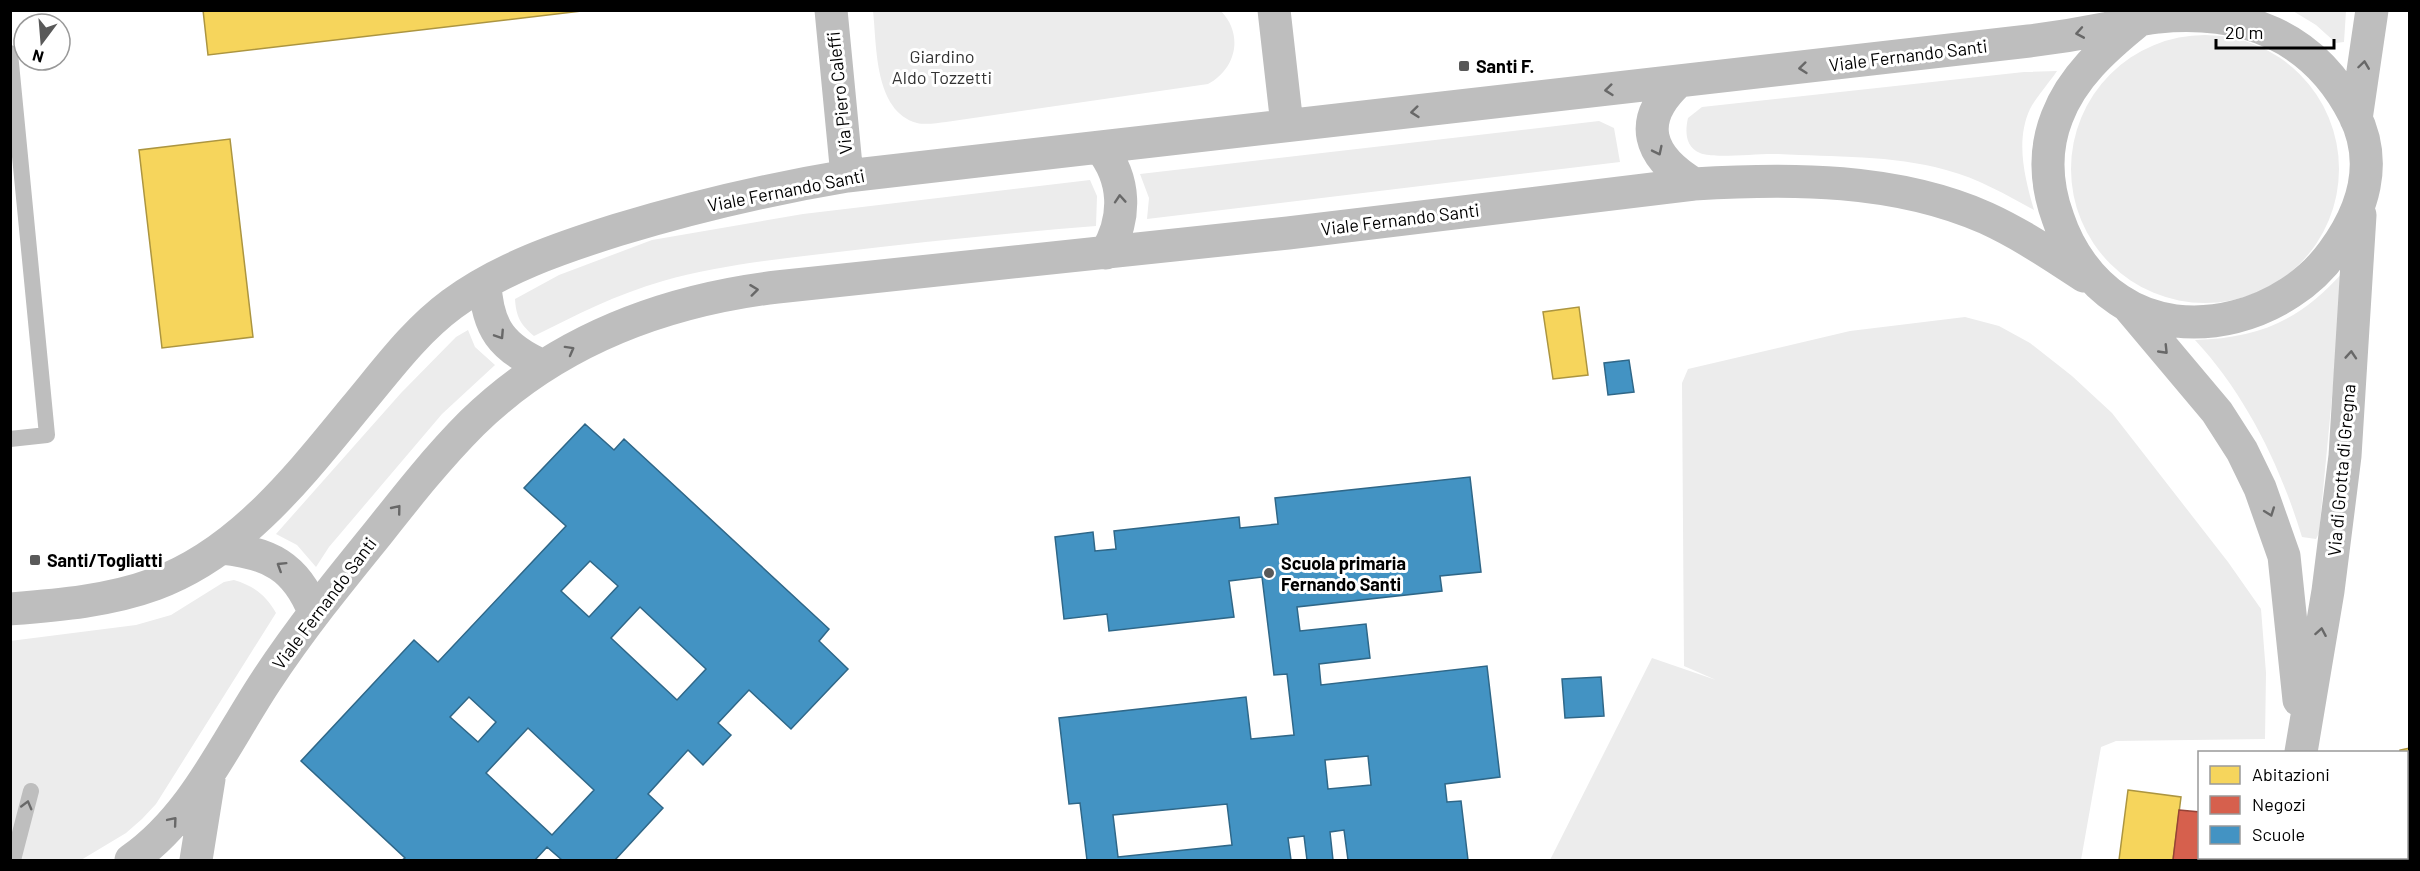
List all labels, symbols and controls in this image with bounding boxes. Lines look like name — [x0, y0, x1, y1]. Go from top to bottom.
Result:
north arrow — [12, 12, 72, 72]
scale bar — [2216, 12, 2334, 50]
text: 20 m — [2225, 21, 2263, 43]
one-way arrow — [2075, 26, 2085, 39]
street label: Via Piero Caleffi — [822, 31, 856, 155]
street label: Viale Fernando Santi — [1827, 34, 1989, 76]
park label: Giardino Aldo Tozzetti — [892, 45, 992, 88]
text: N — [30, 46, 45, 67]
place label: Santi F. — [1476, 55, 1534, 77]
marker: Santi F. — [1457, 59, 1471, 73]
one-way arrow — [2358, 60, 2370, 69]
one-way arrow — [1798, 61, 1808, 74]
one-way arrow — [1605, 83, 1614, 95]
one-way arrow — [1411, 105, 1420, 117]
one-way arrow — [1651, 145, 1663, 156]
street label: Viale Fernando Santi — [706, 164, 866, 216]
one-way arrow — [1114, 194, 1127, 203]
street label: Viale Fernando Santi — [1319, 198, 1481, 240]
one-way arrow — [749, 284, 758, 296]
one-way arrow — [492, 328, 503, 339]
one-way arrow — [2157, 343, 2168, 353]
one-way arrow — [564, 346, 574, 357]
one-way arrow — [2344, 350, 2357, 359]
street label: Via di Grotta di Gregna — [2323, 383, 2359, 557]
one-way arrow — [389, 505, 400, 516]
one-way arrow — [2262, 506, 2275, 517]
street label: Viale Fernando Santi — [267, 533, 381, 673]
place label: Santi/Togliatti — [47, 549, 163, 571]
place label: Scuola primaria Fernando Santi — [1281, 552, 1406, 595]
marker: Santi/Togliatti — [28, 553, 42, 567]
one-way arrow — [277, 561, 287, 573]
marker: Scuola primaria Fernando Santi — [1262, 566, 1276, 580]
one-way arrow — [2315, 627, 2327, 637]
legend — [2198, 751, 2408, 859]
text: Abitazioni — [2252, 763, 2330, 785]
text: Negozi — [2252, 793, 2306, 815]
one-way arrow — [20, 800, 32, 811]
one-way arrow — [166, 817, 177, 828]
text: Scuole — [2252, 823, 2305, 845]

